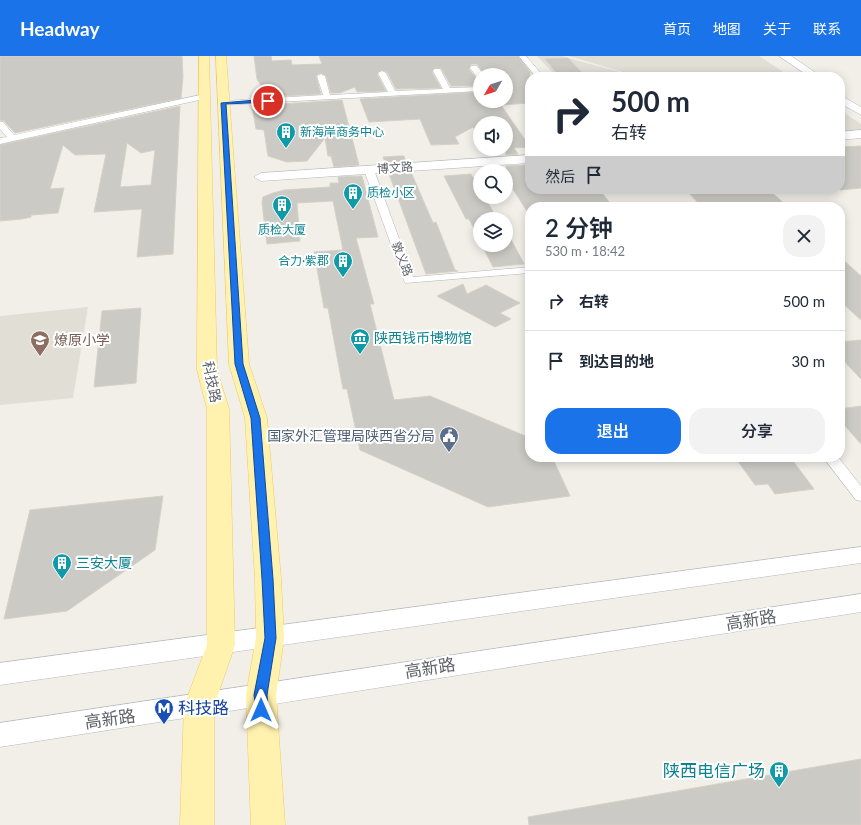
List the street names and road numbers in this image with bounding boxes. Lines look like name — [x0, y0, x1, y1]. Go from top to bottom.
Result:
street label: 博文路 — [376, 159, 413, 176]
street label: 敦义路 — [389, 239, 416, 278]
street label: 科技路 — [200, 360, 225, 404]
street label: 高新路 — [724, 605, 778, 634]
street label: 高新路 — [403, 653, 457, 682]
street label: 高新路 — [83, 705, 137, 732]

